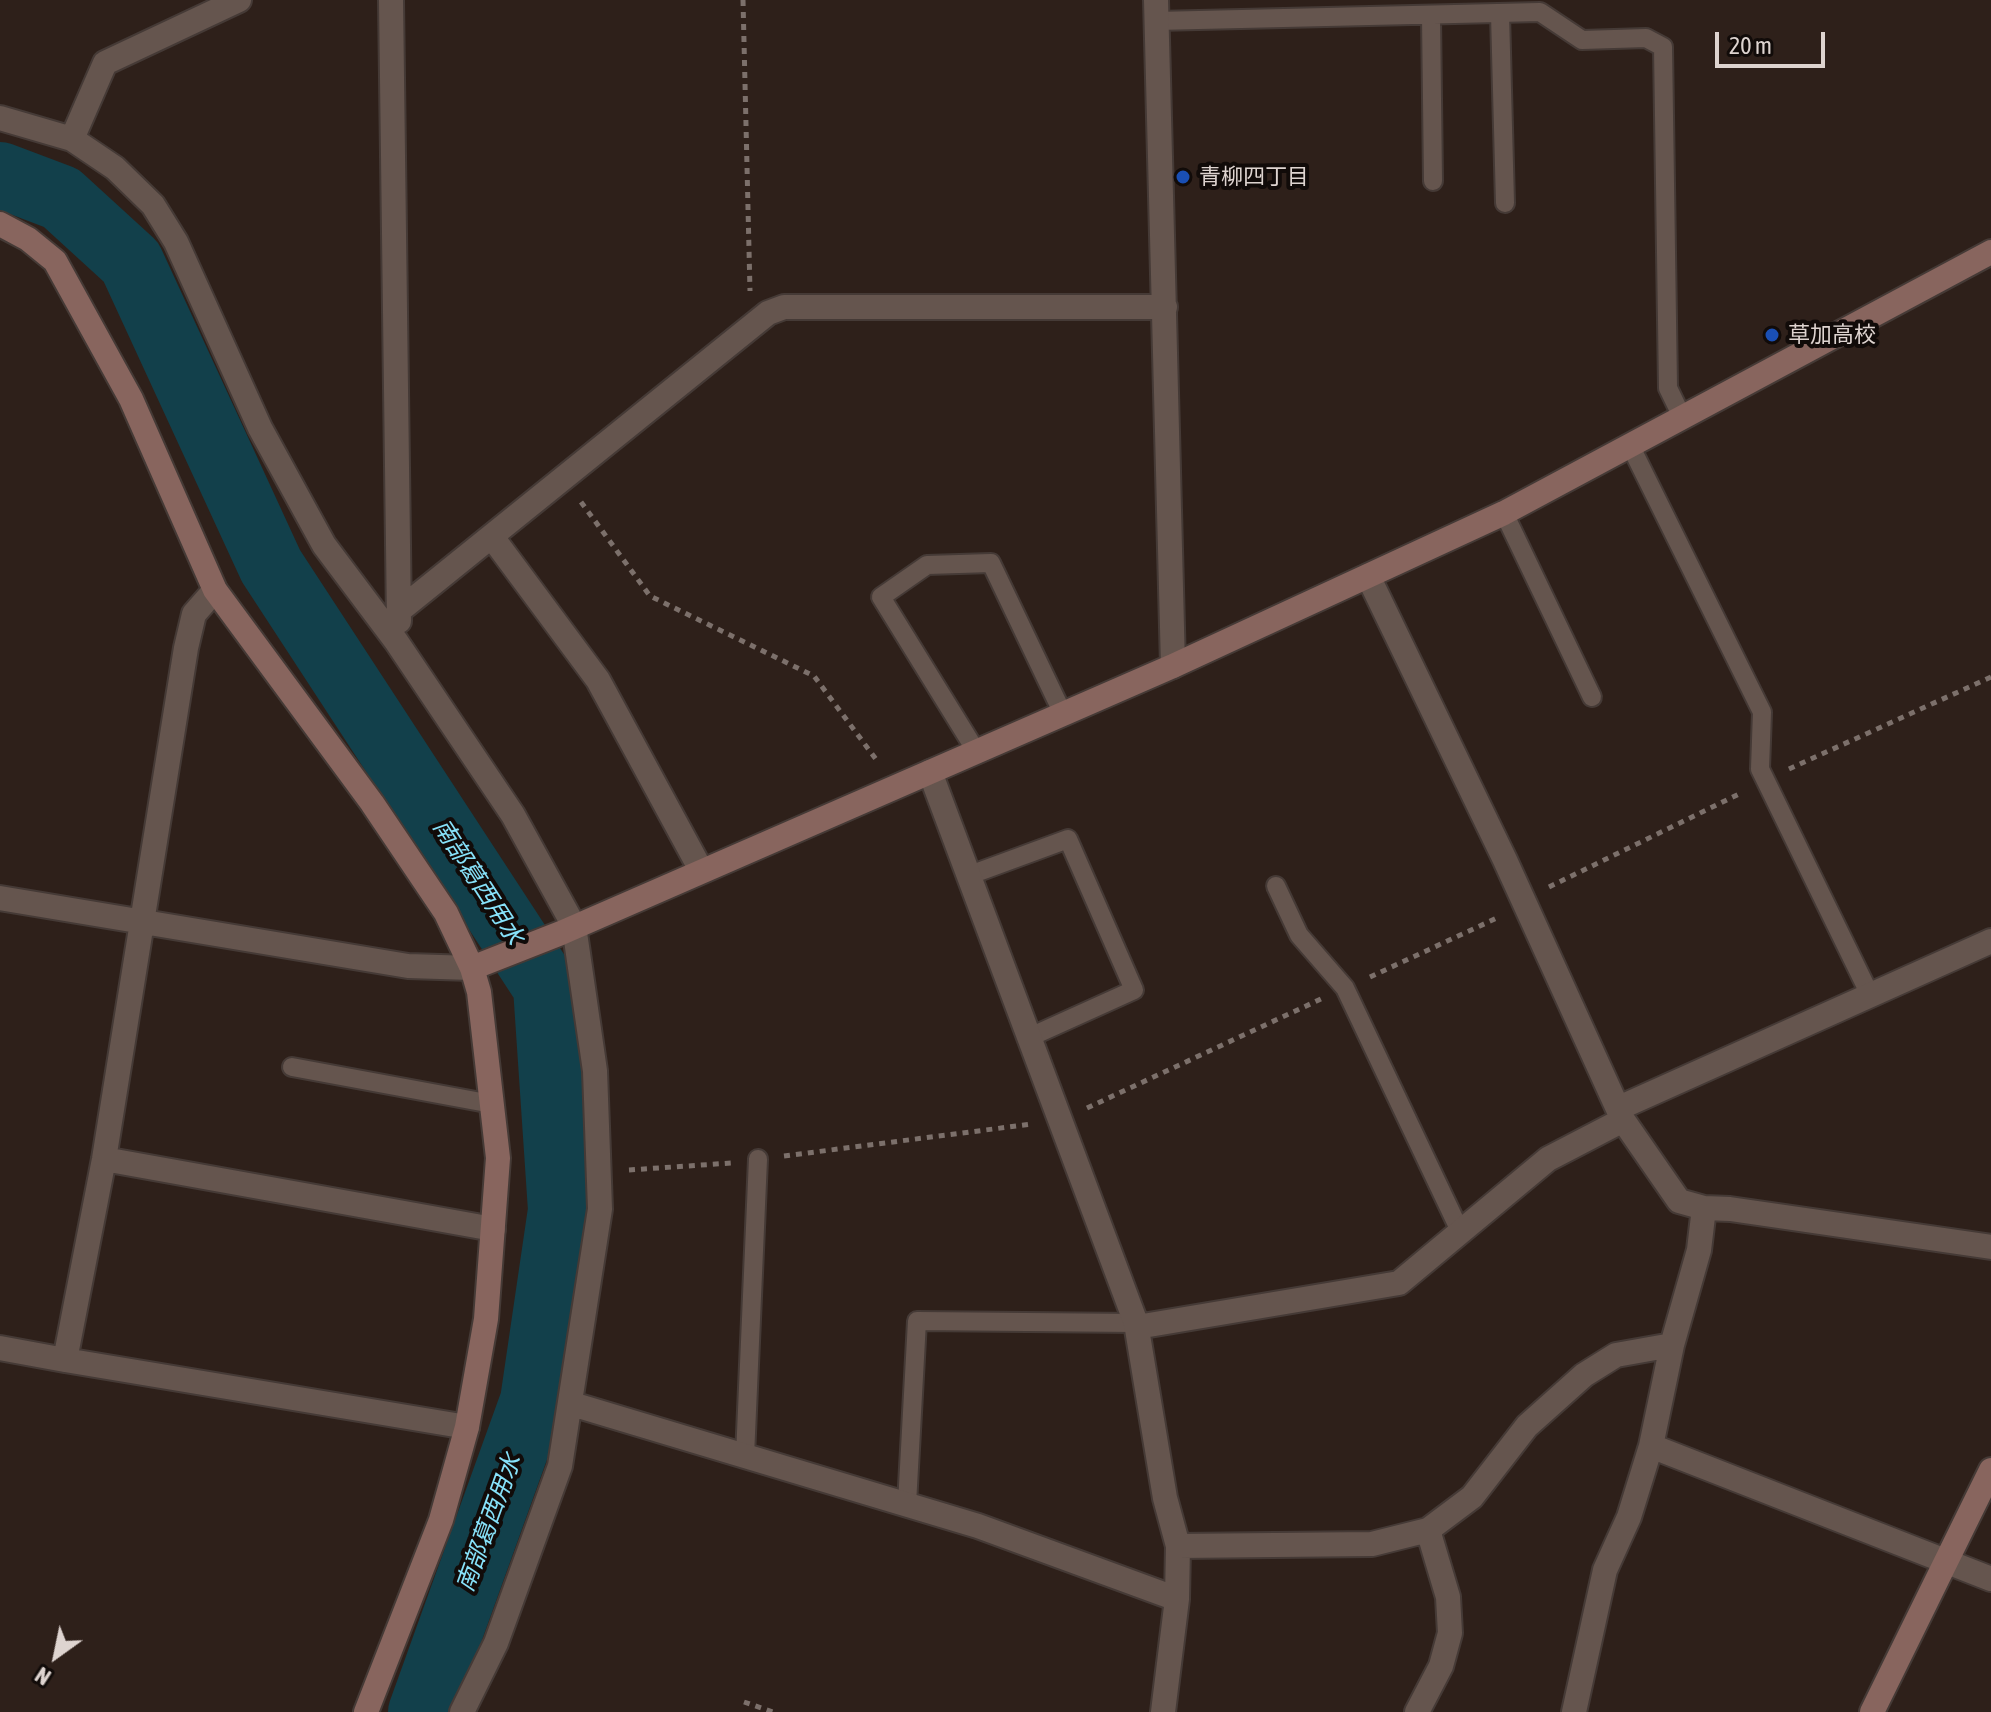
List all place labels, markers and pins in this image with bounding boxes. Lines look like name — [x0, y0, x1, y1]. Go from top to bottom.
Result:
place label: 青柳四丁目 — [1199, 164, 1309, 190]
marker: 青柳四丁目 — [1174, 168, 1192, 186]
place label: 草加高校 — [1788, 322, 1876, 348]
marker: 草加高校 — [1763, 326, 1781, 344]

